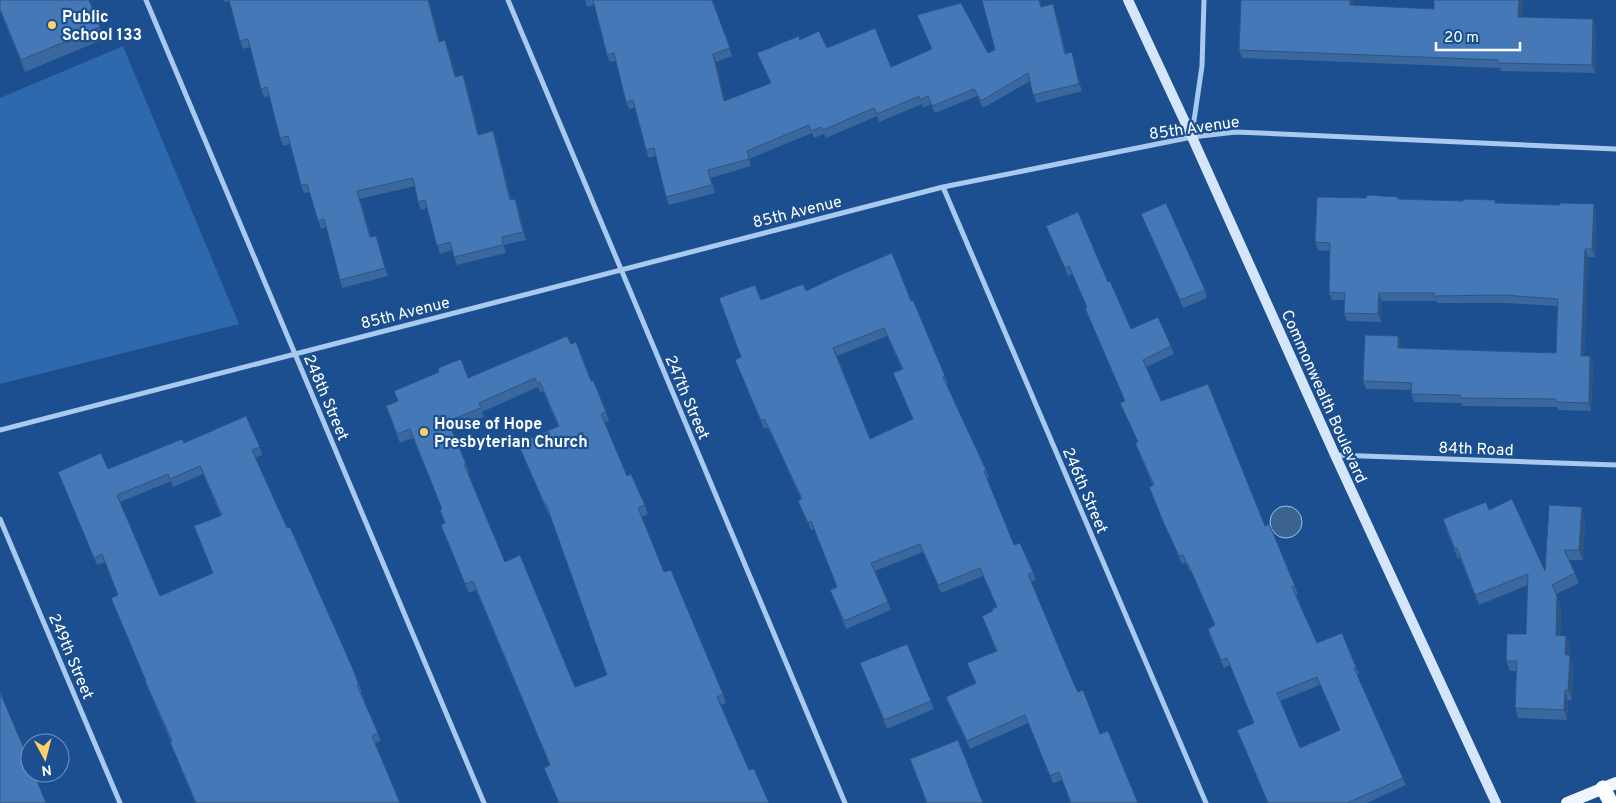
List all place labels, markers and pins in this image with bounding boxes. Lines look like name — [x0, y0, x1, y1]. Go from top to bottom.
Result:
place label: Public School 133 — [62, 8, 142, 46]
marker: Public School 133 — [46, 19, 58, 31]
place label: House of Hope Presbyterian Church — [434, 415, 588, 453]
marker: House of Hope Presbyterian Church — [418, 426, 430, 438]

